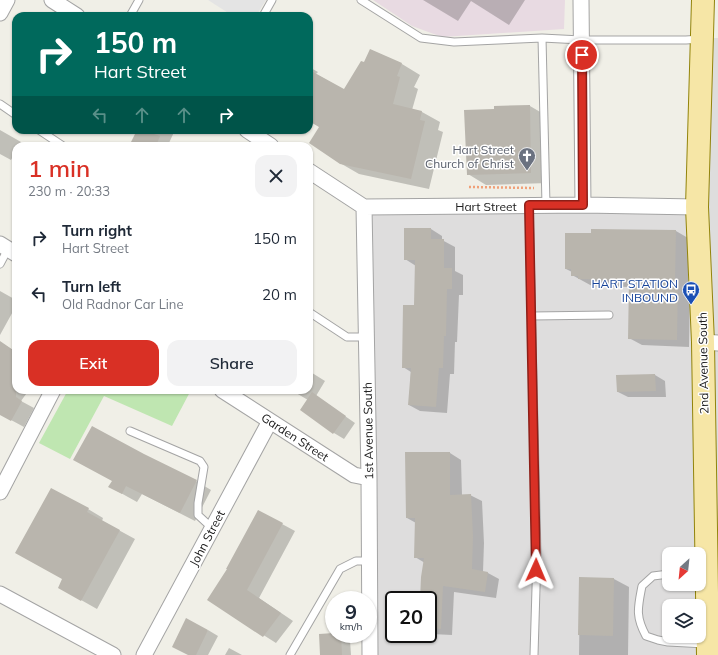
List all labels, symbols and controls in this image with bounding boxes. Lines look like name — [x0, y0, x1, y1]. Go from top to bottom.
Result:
text: 150 m — [94, 25, 177, 60]
icon: right — [28, 28, 80, 80]
pin — [565, 38, 599, 72]
icon: arrive — [571, 44, 593, 66]
text: Hart Street — [94, 60, 186, 83]
icon: left — [89, 104, 111, 126]
icon: ahead — [131, 104, 153, 126]
icon: ahead — [173, 104, 195, 126]
icon: right — [215, 104, 237, 126]
place label: Hart Street Church of Christ — [425, 142, 514, 171]
church icon: Hart Street Church of Christ — [517, 146, 537, 171]
text: 1 min — [28, 153, 90, 183]
button: close — [255, 155, 297, 197]
text: 230 m · 20:33 — [28, 183, 110, 199]
street label: Hart Street — [455, 199, 517, 214]
text: Turn right — [62, 221, 132, 240]
icon: right — [28, 227, 50, 249]
text: 150 m — [253, 229, 297, 248]
text: Hart Street — [62, 240, 129, 256]
place label: HART STATION INBOUND — [591, 276, 678, 305]
text: Turn left — [62, 277, 121, 296]
bus stop icon: HART STATION INBOUND — [681, 280, 701, 305]
icon: left — [28, 283, 50, 305]
text: 20 m — [262, 285, 297, 304]
text: Old Radnor Car Line — [62, 296, 184, 312]
street label: 2nd Avenue South — [695, 312, 711, 414]
button: Exit — [28, 340, 159, 386]
button: Share — [167, 340, 297, 386]
street label: 1st Avenue South — [360, 382, 376, 480]
street label: Garden Street — [258, 410, 332, 464]
street label: John Street — [186, 507, 228, 569]
north arrow — [662, 547, 706, 591]
map controls — [662, 547, 706, 643]
position arrow — [515, 549, 557, 591]
speed limit sign: 20 — [385, 591, 437, 643]
text: 9 — [345, 599, 357, 624]
button: layers — [662, 599, 706, 643]
text: km/h — [340, 620, 362, 633]

